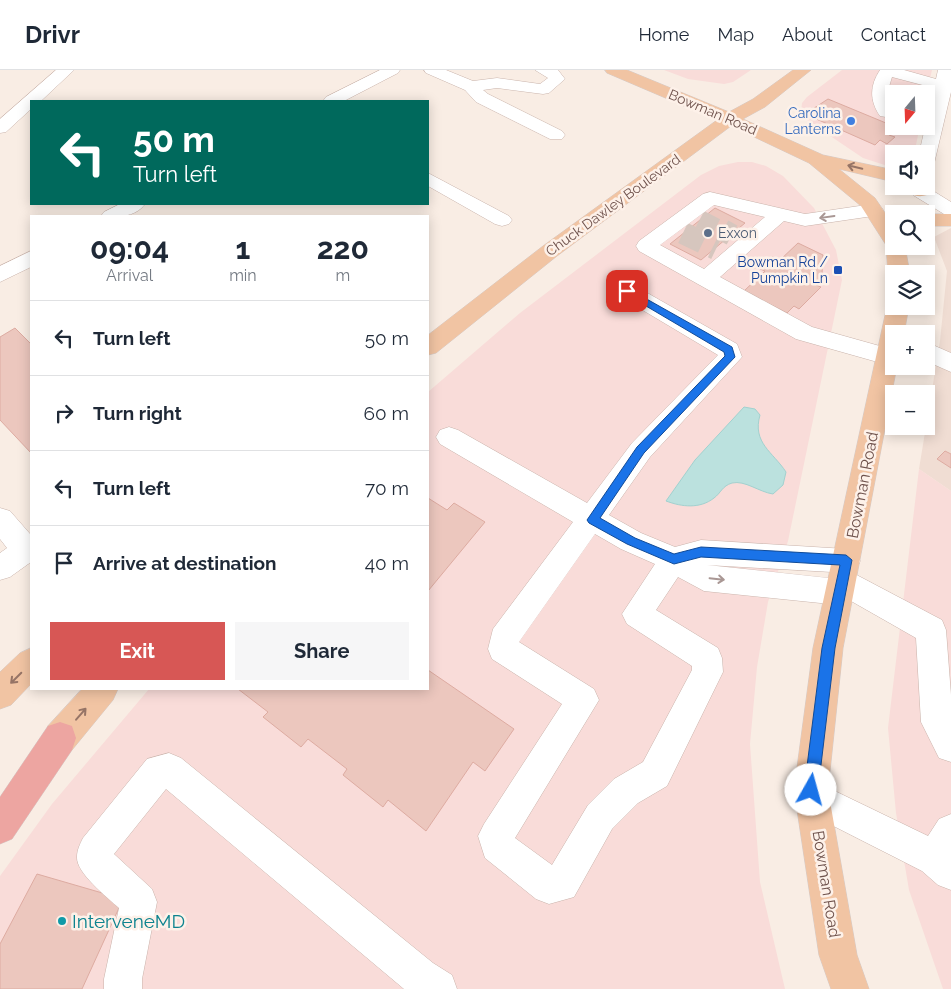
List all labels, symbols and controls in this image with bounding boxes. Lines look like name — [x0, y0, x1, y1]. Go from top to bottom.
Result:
text: Drivr — [25, 20, 80, 49]
text: Home — [638, 24, 689, 45]
text: Map — [717, 24, 754, 45]
text: About — [782, 24, 833, 45]
text: Contact — [861, 24, 926, 45]
north arrow — [885, 85, 935, 135]
map controls — [885, 85, 935, 435]
street label: Bowman Road — [666, 86, 760, 138]
place label: Carolina Lanterns — [784, 105, 841, 137]
marker: Carolina Lanterns — [845, 115, 857, 127]
text: 50 m — [133, 119, 215, 160]
icon: left — [50, 120, 115, 185]
button: sound — [885, 145, 935, 195]
street label: Chuck Dawley Boulevard — [543, 151, 683, 259]
text: Turn left — [133, 161, 217, 187]
one-way arrow — [848, 162, 864, 171]
button: search — [885, 205, 935, 255]
one-way arrow — [819, 212, 835, 222]
place label: Exxon — [718, 225, 757, 241]
marker: Exxon — [702, 227, 714, 239]
text: 09:04 — [90, 231, 169, 266]
text: 1 — [235, 231, 250, 266]
text: 220 — [317, 231, 369, 266]
place label: Bowman Rd / Pumpkin Ln — [737, 254, 829, 286]
marker: Bowman Rd / Pumpkin Ln — [832, 264, 844, 276]
button: layers — [885, 265, 935, 315]
text: Arrival — [106, 266, 153, 285]
text: min — [229, 266, 257, 285]
text: m — [335, 266, 350, 285]
pin — [606, 270, 648, 312]
icon: arrive — [613, 277, 641, 305]
icon: left — [50, 324, 78, 352]
button: + — [885, 325, 935, 375]
text: Turn left — [93, 327, 170, 349]
text: 50 m — [365, 327, 409, 349]
button: − — [885, 385, 935, 435]
icon: right — [50, 399, 78, 427]
text: Turn right — [93, 402, 182, 424]
text: 60 m — [364, 402, 409, 424]
street label: Bowman Road — [843, 430, 882, 540]
icon: left — [50, 474, 78, 502]
text: Turn left — [93, 477, 170, 499]
text: 70 m — [365, 477, 409, 499]
icon: arrive — [50, 549, 78, 577]
text: Arrive at destination — [93, 552, 277, 574]
text: 40 m — [365, 552, 409, 574]
one-way arrow — [709, 574, 725, 584]
button: Exit — [50, 622, 225, 680]
button: Share — [235, 622, 409, 680]
one-way arrow — [9, 672, 22, 684]
one-way arrow — [75, 707, 87, 720]
position arrow — [784, 763, 836, 815]
street label: Bowman Road — [809, 829, 844, 939]
place label: InterveneMD — [72, 910, 185, 932]
marker: InterveneMD — [56, 915, 68, 927]

